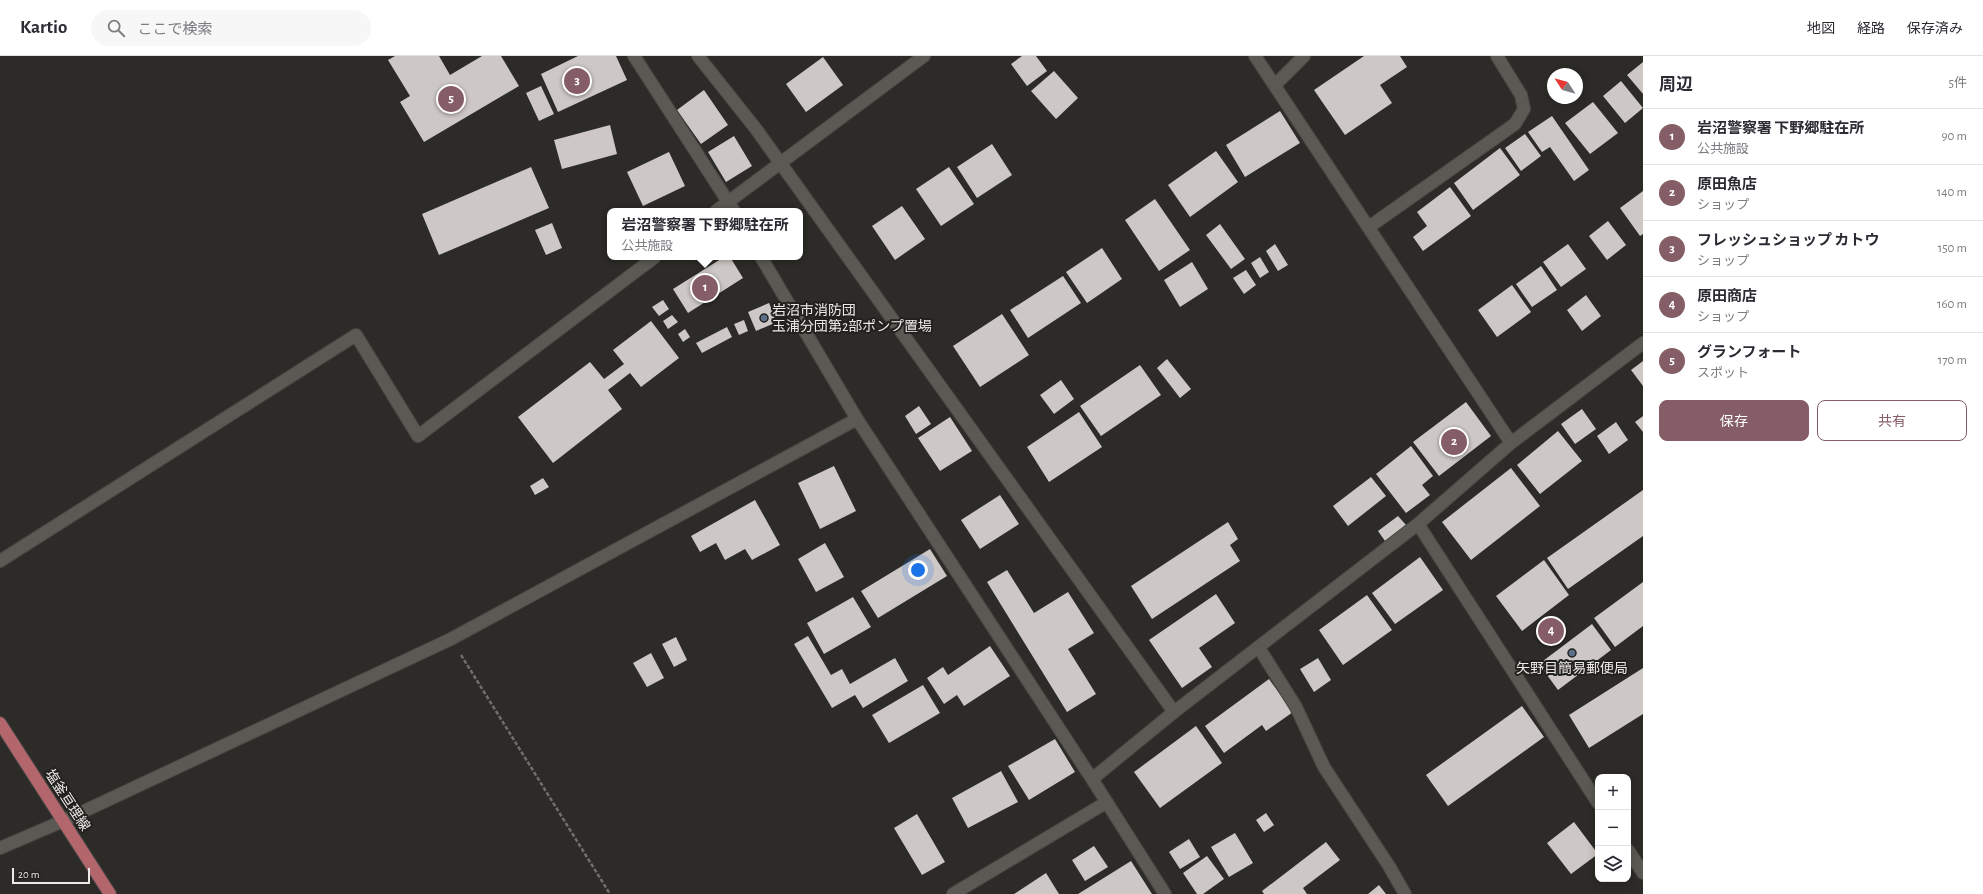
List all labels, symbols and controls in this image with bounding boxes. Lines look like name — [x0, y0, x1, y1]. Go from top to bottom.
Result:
search box — [91, 10, 371, 46]
icon: search — [105, 17, 127, 39]
text: Kartio — [20, 18, 67, 37]
text: ここで検索 — [137, 22, 212, 37]
text: 地図 — [1807, 22, 1835, 36]
text: 経路 — [1857, 22, 1885, 36]
text: 保存済み — [1907, 22, 1963, 36]
pin: 3 — [564, 66, 590, 96]
north arrow — [1547, 68, 1583, 104]
text: 周辺 — [1659, 76, 1693, 93]
text: 5件 — [1949, 77, 1967, 90]
pin: 5 — [438, 84, 464, 114]
text: 岩沼警察署 下野郷駐在所 — [1697, 121, 1864, 136]
text: 1 — [1670, 130, 1674, 143]
text: 90 m — [1941, 130, 1967, 143]
text: 公共施設 — [1697, 143, 1749, 156]
text: 原田魚店 — [1697, 177, 1757, 192]
text: 2 — [1669, 186, 1675, 199]
text: 140 m — [1937, 186, 1967, 199]
text: ショップ — [1697, 199, 1749, 212]
popup — [607, 208, 803, 260]
text: 岩沼警察署 下野郷駐在所 — [621, 218, 789, 233]
text: フレッシュショップ カトウ — [1697, 233, 1879, 248]
text: 公共施設 — [621, 240, 673, 253]
text: 3 — [1669, 242, 1675, 255]
text: 150 m — [1938, 242, 1967, 255]
text: ショップ — [1697, 255, 1749, 268]
pin: 1 — [692, 273, 718, 303]
text: 原田商店 — [1697, 289, 1757, 304]
text: 4 — [1669, 298, 1675, 311]
text: 160 m — [1937, 298, 1967, 311]
place label: 岩沼市消防団 玉浦分団第2部ポンプ置場 — [772, 303, 932, 334]
text: ショップ — [1697, 311, 1749, 324]
marker: 岩沼市消防団 玉浦分団第2部ポンプ置場 — [759, 313, 769, 323]
text: グランフォート — [1697, 345, 1802, 360]
text: 5 — [1669, 354, 1675, 367]
text: 170 m — [1938, 354, 1967, 367]
text: スポット — [1697, 367, 1749, 380]
button: 保存 — [1659, 400, 1809, 441]
button: 共有 — [1817, 400, 1967, 441]
pin: 2 — [1441, 427, 1467, 457]
your location — [908, 560, 928, 580]
pin: 4 — [1538, 616, 1564, 646]
marker: 矢野目簡易郵便局 — [1567, 648, 1577, 658]
place label: 矢野目簡易郵便局 — [1516, 661, 1628, 676]
street label: 塩釜亘理線 — [42, 766, 94, 834]
map controls — [1595, 774, 1631, 882]
button: + — [1595, 774, 1631, 810]
button: − — [1595, 810, 1631, 846]
button: layers — [1595, 846, 1631, 882]
scale bar — [12, 866, 90, 885]
text: 20 m — [18, 869, 39, 880]

